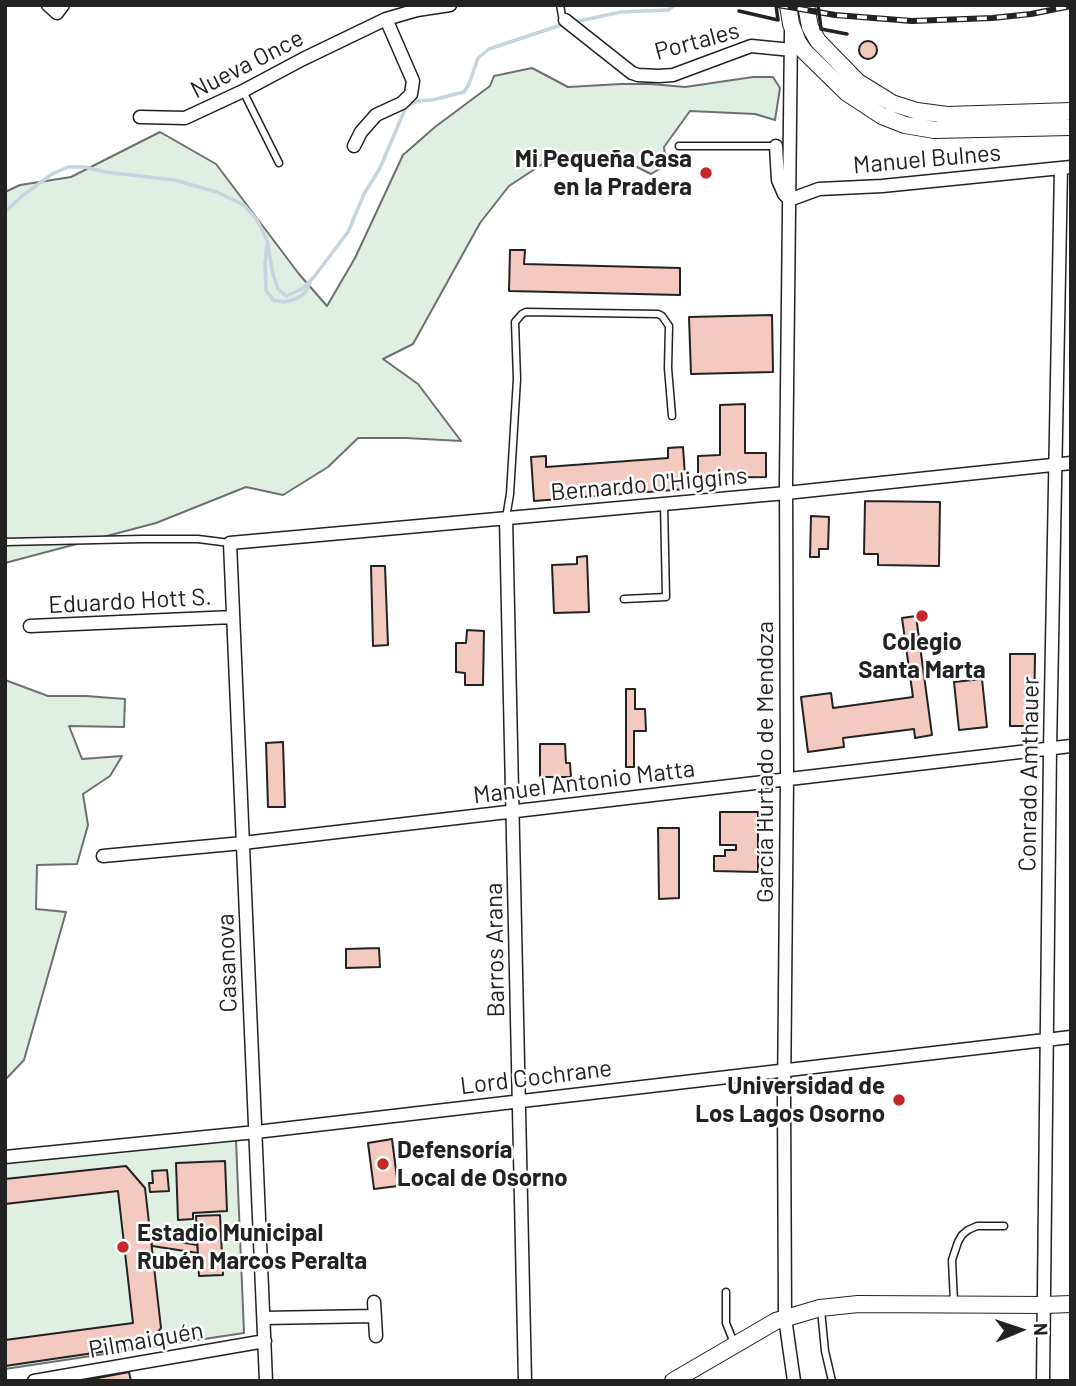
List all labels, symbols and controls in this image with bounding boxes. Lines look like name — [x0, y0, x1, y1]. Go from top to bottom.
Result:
street label: Portales — [651, 16, 743, 66]
street label: Nueva Once — [186, 23, 308, 105]
street label: Manuel Bulnes — [852, 138, 1002, 180]
place label: Mi Pequeña Casa en la Pradera — [515, 145, 692, 201]
marker: Mi Pequeña Casa en la Pradera — [698, 165, 714, 181]
street label: Bernardo O'Higgins — [549, 461, 749, 507]
street label: Eduardo Hott S. — [48, 582, 212, 620]
marker: Colegio Santa Marta — [914, 608, 930, 624]
street label: García Hurtado de Mendoza — [751, 621, 779, 903]
place label: Colegio Santa Marta — [858, 628, 986, 684]
street label: Conrado Amthauer — [1013, 676, 1045, 872]
street label: Manuel Antonio Matta — [471, 754, 697, 810]
street label: Barros Arana — [479, 882, 511, 1018]
street label: Casanova — [211, 913, 243, 1013]
street label: Lord Cochrane — [458, 1053, 614, 1101]
place label: Universidad de Los Lagos Osorno — [695, 1072, 885, 1128]
marker: Universidad de Los Lagos Osorno — [891, 1092, 907, 1108]
place label: Defensoría Local de Osorno — [397, 1136, 568, 1192]
marker: Defensoría Local de Osorno — [375, 1156, 391, 1172]
place label: Estadio Municipal Rubén Marcos Peralta — [137, 1219, 367, 1275]
marker: Estadio Municipal Rubén Marcos Peralta — [115, 1239, 131, 1255]
north arrow — [985, 1295, 1055, 1365]
street label: Pilmaiquén — [86, 1316, 206, 1364]
text: N — [1030, 1323, 1053, 1336]

